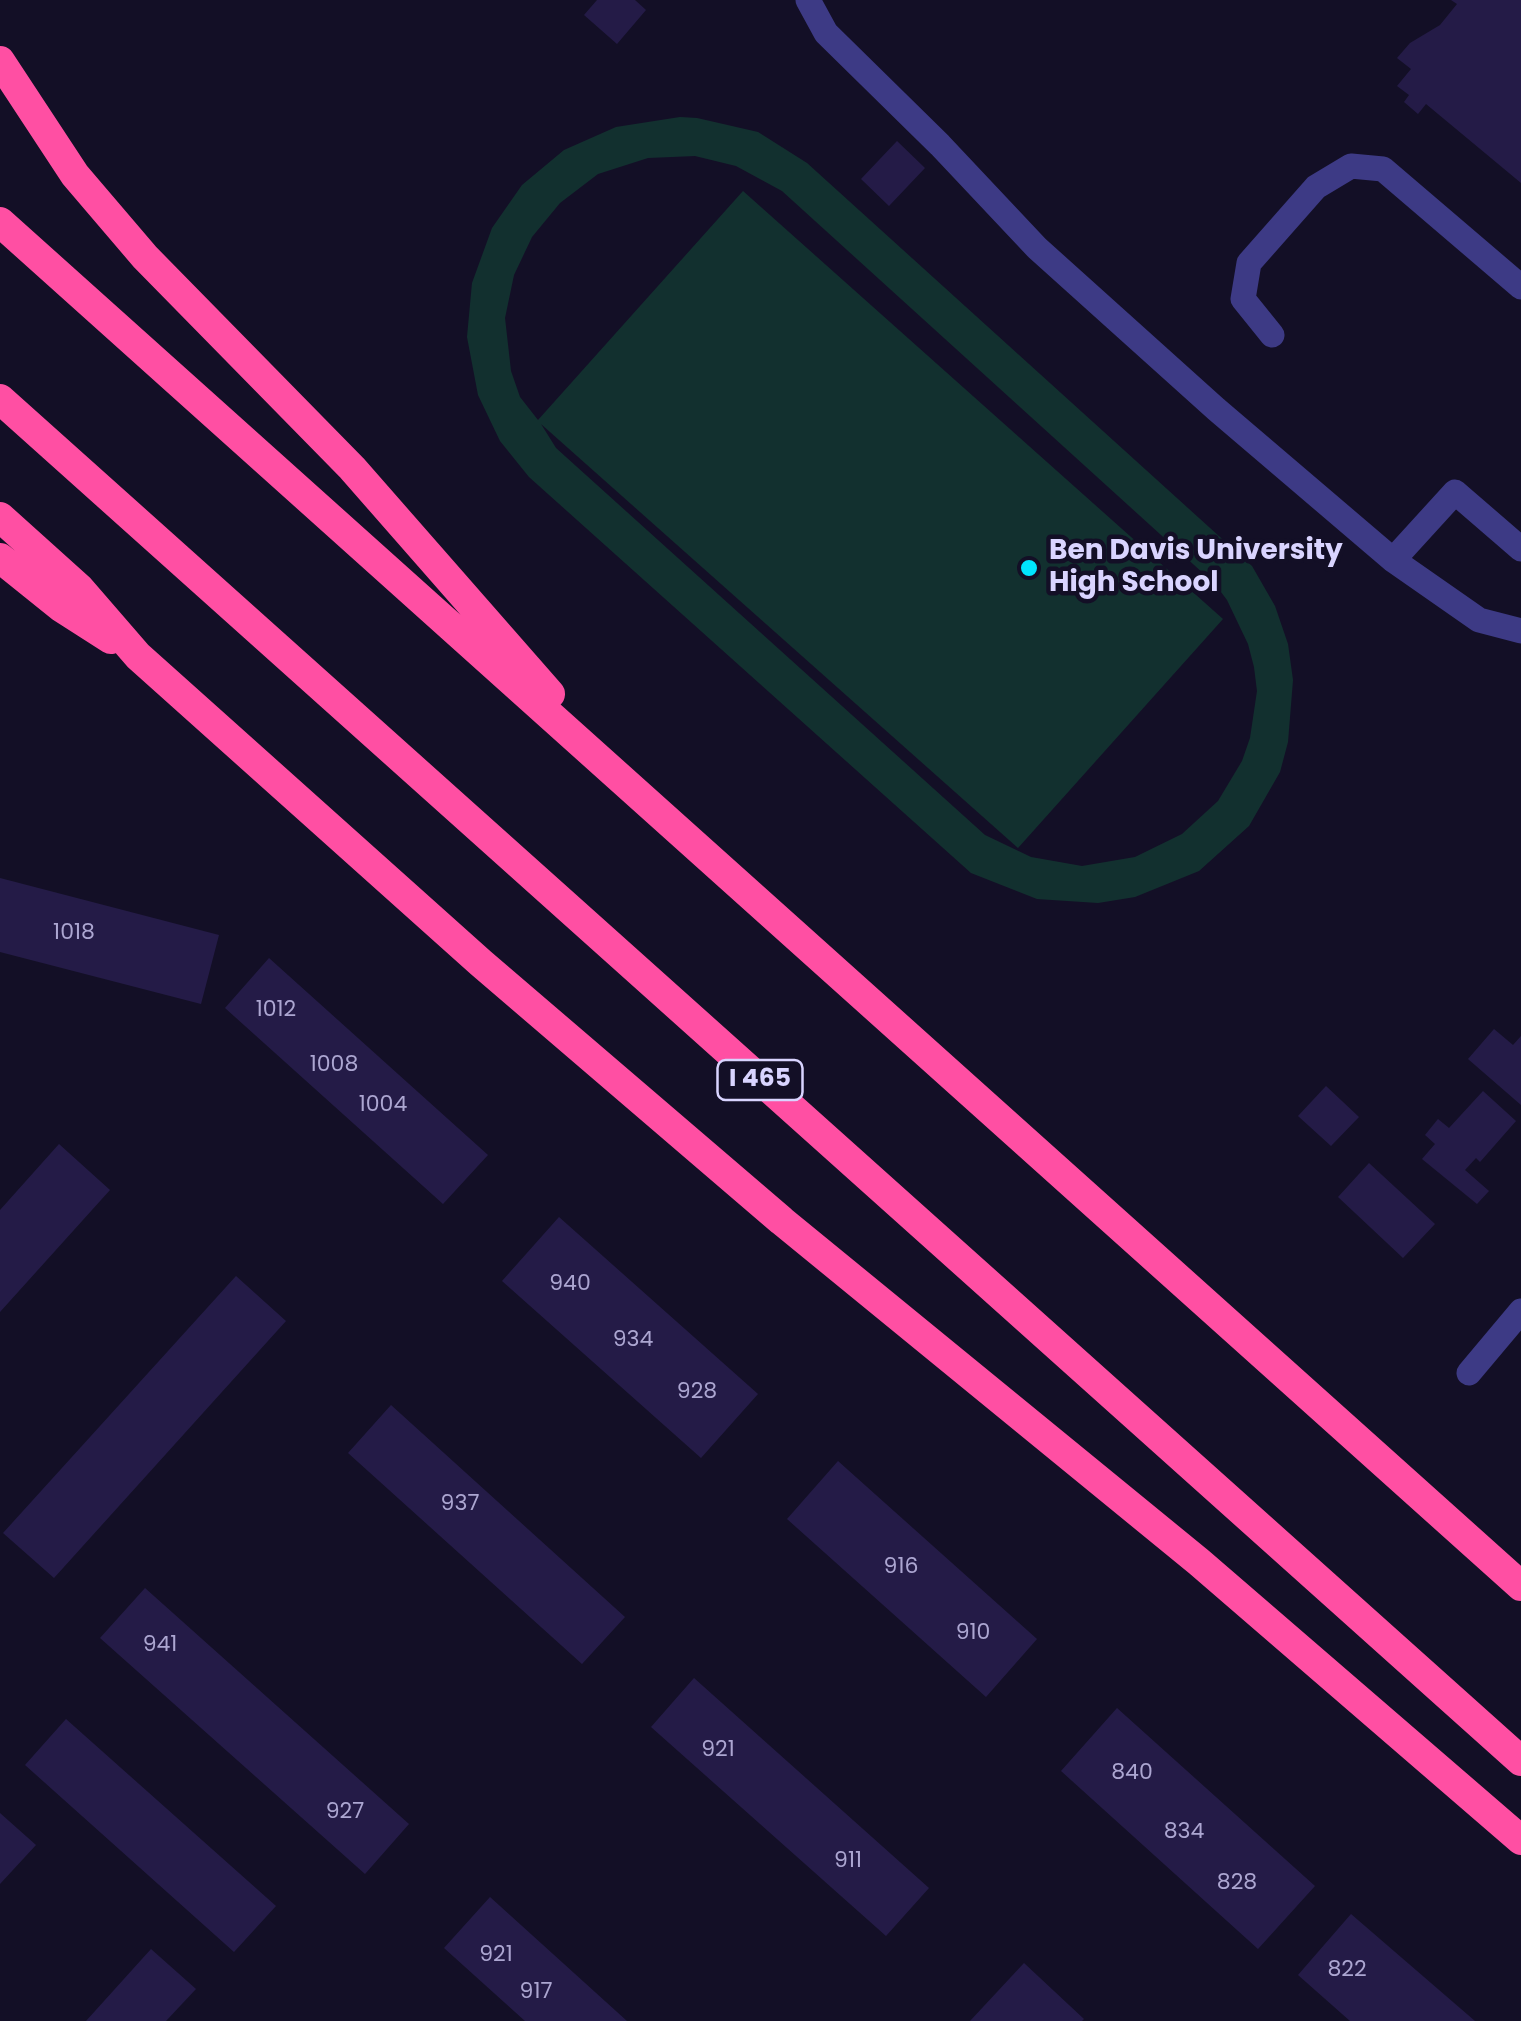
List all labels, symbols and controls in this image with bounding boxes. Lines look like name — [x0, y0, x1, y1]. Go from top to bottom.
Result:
place label: Ben Davis University High School — [1049, 535, 1343, 601]
marker: Ben Davis University High School — [1018, 557, 1040, 579]
house number: 1018 — [53, 920, 95, 946]
house number: 1012 — [256, 997, 296, 1023]
house number: 1008 — [310, 1052, 358, 1078]
road number: I 465 — [718, 1060, 802, 1100]
house number: 1004 — [359, 1092, 407, 1118]
house number: 940 — [549, 1271, 591, 1297]
house number: 934 — [613, 1327, 653, 1353]
house number: 928 — [677, 1379, 717, 1405]
house number: 937 — [441, 1491, 479, 1517]
house number: 916 — [884, 1554, 918, 1580]
house number: 910 — [956, 1620, 990, 1646]
house number: 941 — [143, 1632, 177, 1658]
house number: 921 — [701, 1737, 735, 1763]
house number: 840 — [1111, 1760, 1153, 1786]
house number: 927 — [326, 1799, 364, 1825]
house number: 834 — [1164, 1819, 1204, 1845]
house number: 911 — [834, 1848, 862, 1874]
house number: 828 — [1217, 1870, 1257, 1896]
house number: 921 — [479, 1942, 513, 1968]
house number: 822 — [1327, 1957, 1367, 1983]
house number: 917 — [520, 1979, 552, 2005]

